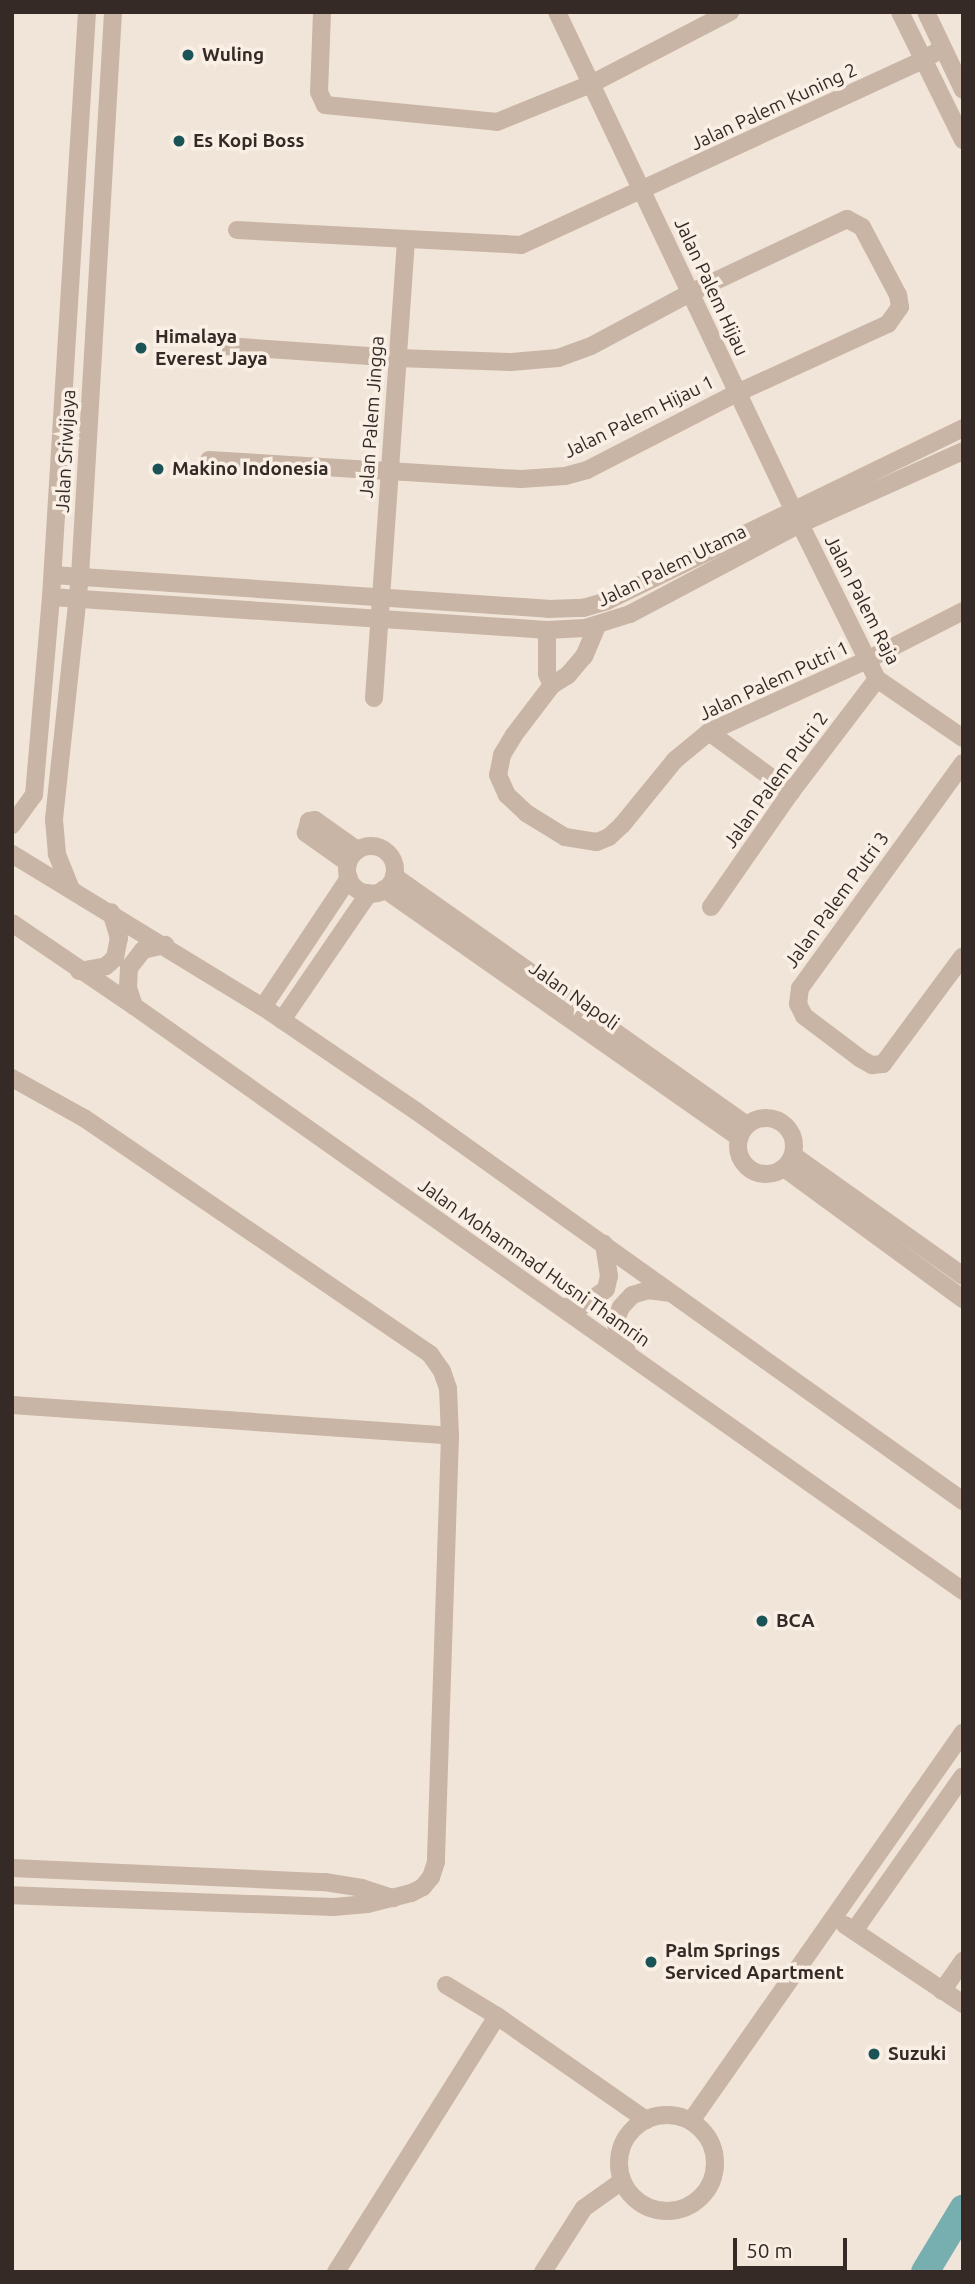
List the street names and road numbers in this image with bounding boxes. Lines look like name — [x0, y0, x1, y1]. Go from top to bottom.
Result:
street label: Jalan Palem Kuning 2 — [687, 58, 861, 156]
street label: Jalan Palem Hijau — [669, 214, 753, 360]
street label: Jalan Palem Jingga — [355, 335, 389, 499]
street label: Jalan Palem Hijau 1 — [560, 371, 718, 463]
street label: Jalan Sriwijaya — [51, 389, 81, 513]
street label: Jalan Palem Utama — [594, 520, 750, 612]
street label: Jalan Palem Raja — [820, 531, 904, 669]
street label: Jalan Palem Putri 1 — [695, 636, 853, 726]
street label: Jalan Palem Putri 2 — [719, 707, 833, 853]
street label: Jalan Palem Putri 3 — [780, 827, 894, 973]
street label: Jalan Napoli — [525, 957, 623, 1035]
street label: Jalan Mohammad Husni Thamrin — [414, 1174, 654, 1352]

